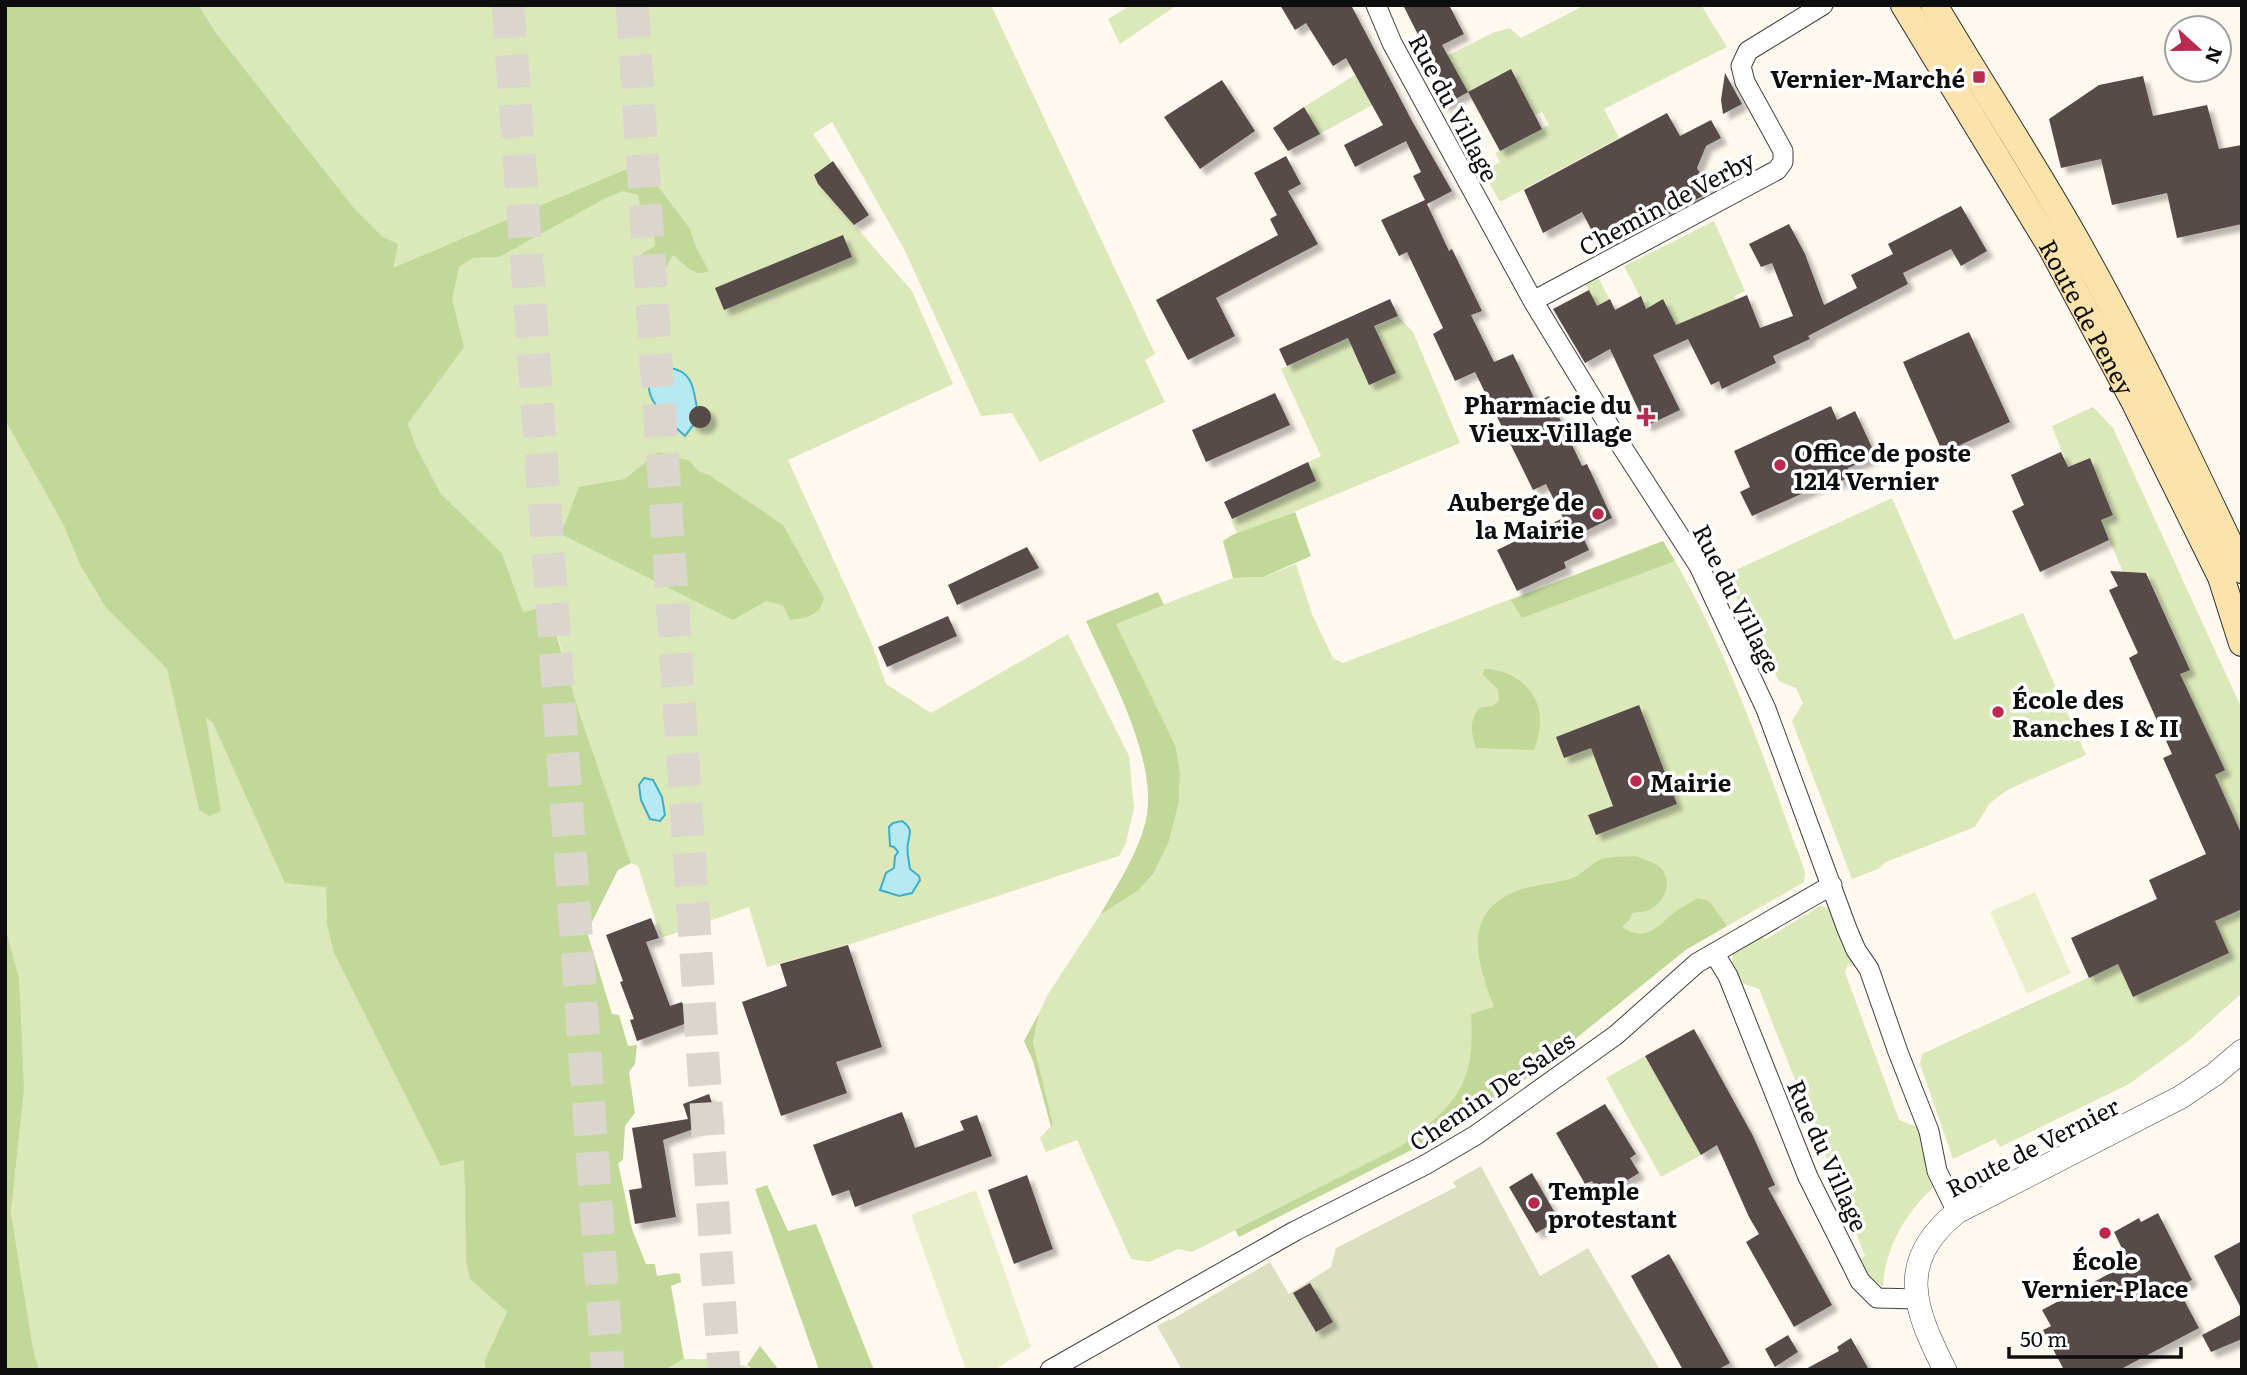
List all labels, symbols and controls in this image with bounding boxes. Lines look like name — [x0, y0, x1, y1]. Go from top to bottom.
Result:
north arrow — [2163, 14, 2233, 84]
street label: Rue du Village — [1401, 27, 1509, 187]
text: N — [2199, 43, 2231, 68]
place label: Vernier-Marché — [1770, 60, 1965, 95]
marker: Vernier-Marché — [1971, 69, 1987, 85]
street label: Chemin de Verby — [1572, 141, 1760, 263]
street label: Route de Peney — [2032, 232, 2145, 401]
place label: Pharmacie du Vieux-Village — [1464, 386, 1632, 449]
marker: Pharmacie du Vieux-Village — [1638, 409, 1654, 425]
place label: Office de poste 1214 Vernier — [1794, 434, 1971, 497]
marker: Office de poste 1214 Vernier — [1772, 457, 1788, 473]
place label: Auberge de la Mairie — [1447, 483, 1584, 546]
marker: Auberge de la Mairie — [1590, 506, 1606, 522]
street label: Rue du Village — [1685, 517, 1791, 679]
place label: École des Ranches I & II — [2012, 681, 2179, 744]
marker: École des Ranches I & II — [1990, 704, 2006, 720]
place label: Mairie — [1650, 764, 1731, 799]
marker: Mairie — [1628, 773, 1644, 789]
street label: Chemin De-Sales — [1401, 1021, 1581, 1158]
street label: Rue du Village — [1780, 1073, 1878, 1237]
street label: Route de Vernier — [1939, 1087, 2125, 1205]
place label: Temple protestant — [1548, 1172, 1677, 1235]
marker: Temple protestant — [1526, 1195, 1542, 1211]
marker: École Vernier-Place — [2097, 1225, 2113, 1241]
place label: École Vernier-Place — [2022, 1242, 2188, 1305]
scale bar — [2009, 1316, 2180, 1360]
text: 50 m — [2020, 1322, 2067, 1353]

